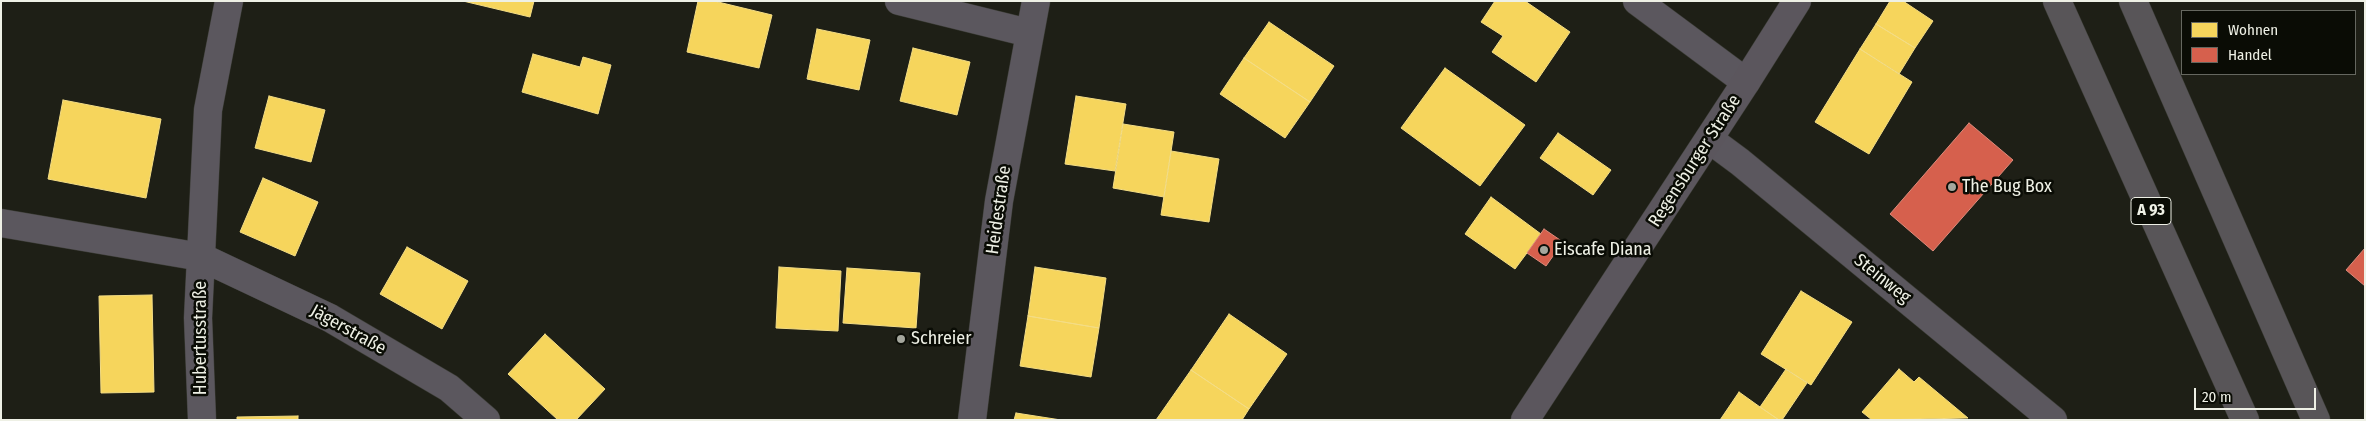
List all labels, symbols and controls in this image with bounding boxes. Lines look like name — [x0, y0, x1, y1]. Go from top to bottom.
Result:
legend — [2181, 10, 2356, 75]
text: Wohnen — [2228, 21, 2278, 39]
text: Handel — [2228, 46, 2272, 64]
street label: Regensburger Straße — [1644, 91, 1746, 231]
street label: Heidestraße — [982, 164, 1016, 256]
place label: The Bug Box — [1962, 176, 2052, 198]
marker: The Bug Box — [1946, 181, 1958, 193]
road number: A 93 — [2131, 198, 2171, 225]
place label: Eiscafe Diana — [1554, 239, 1652, 261]
marker: Eiscafe Diana — [1538, 244, 1550, 256]
street label: Steinweg — [1849, 250, 1915, 308]
street label: Hubertusstraße — [190, 281, 212, 395]
street label: Jägerstraße — [306, 300, 390, 360]
place label: Schreier — [911, 328, 971, 350]
marker: Schreier — [895, 333, 907, 345]
scale bar — [2196, 378, 2318, 410]
text: 20 m — [2202, 388, 2232, 406]

